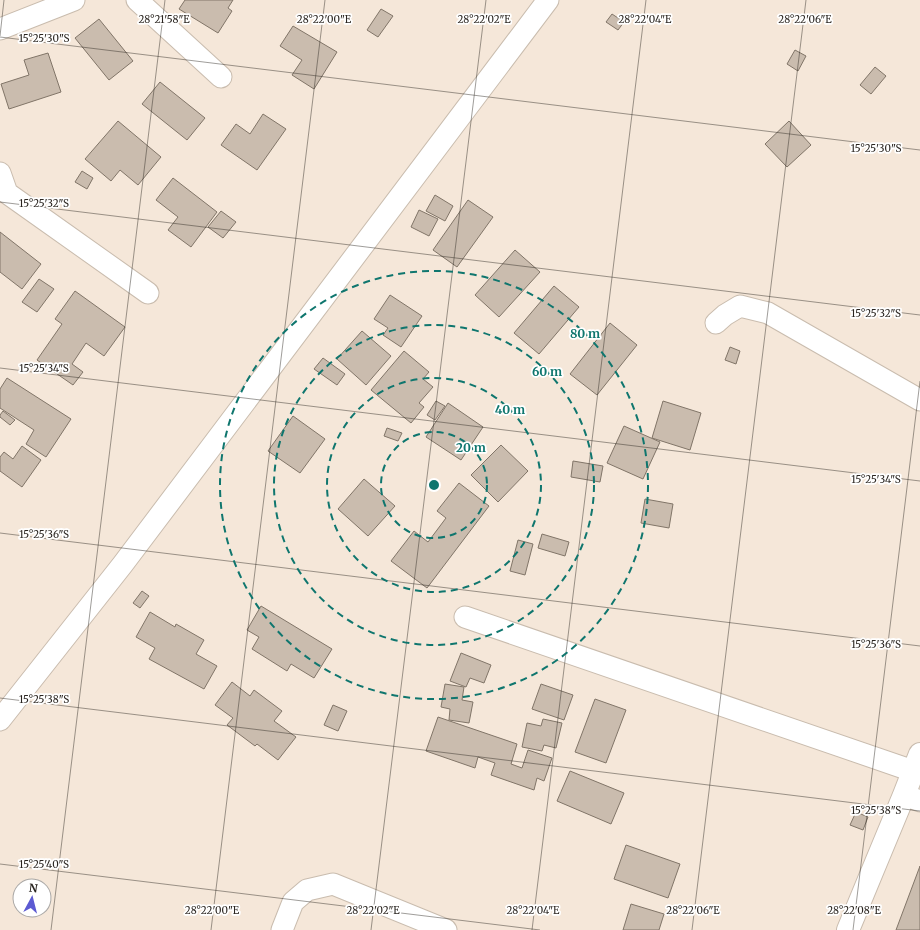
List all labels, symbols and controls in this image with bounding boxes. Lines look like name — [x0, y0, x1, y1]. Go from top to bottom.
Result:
text: 28°21'58"E — [138, 13, 190, 26]
text: 28°22'00"E — [297, 13, 352, 26]
text: 28°22'02"E — [457, 13, 511, 26]
text: 28°22'04"E — [619, 13, 672, 26]
text: 28°22'06"E — [778, 13, 832, 26]
text: 15°25'30"S — [19, 32, 69, 45]
text: 15°25'30"S — [851, 142, 901, 155]
text: 15°25'32"S — [19, 197, 69, 210]
text: 15°25'32"S — [851, 307, 901, 320]
text: 80 m — [570, 326, 600, 341]
text: 15°25'34"S — [19, 362, 69, 375]
text: 60 m — [532, 364, 562, 379]
text: 40 m — [495, 402, 525, 417]
text: 20 m — [456, 440, 486, 455]
text: 15°25'34"S — [851, 473, 901, 486]
centre of rings — [427, 478, 441, 492]
text: 15°25'36"S — [19, 528, 69, 541]
text: 15°25'36"S — [851, 638, 901, 651]
text: 15°25'38"S — [19, 693, 69, 706]
text: 15°25'38"S — [851, 804, 901, 817]
text: 15°25'40"S — [19, 858, 69, 871]
north arrow — [12, 878, 52, 918]
text: N — [28, 881, 39, 896]
text: 28°22'00"E — [185, 904, 240, 917]
text: 28°22'02"E — [346, 904, 400, 917]
text: 28°22'04"E — [507, 904, 560, 917]
text: 28°22'06"E — [666, 904, 720, 917]
text: 28°22'08"E — [827, 904, 881, 917]

